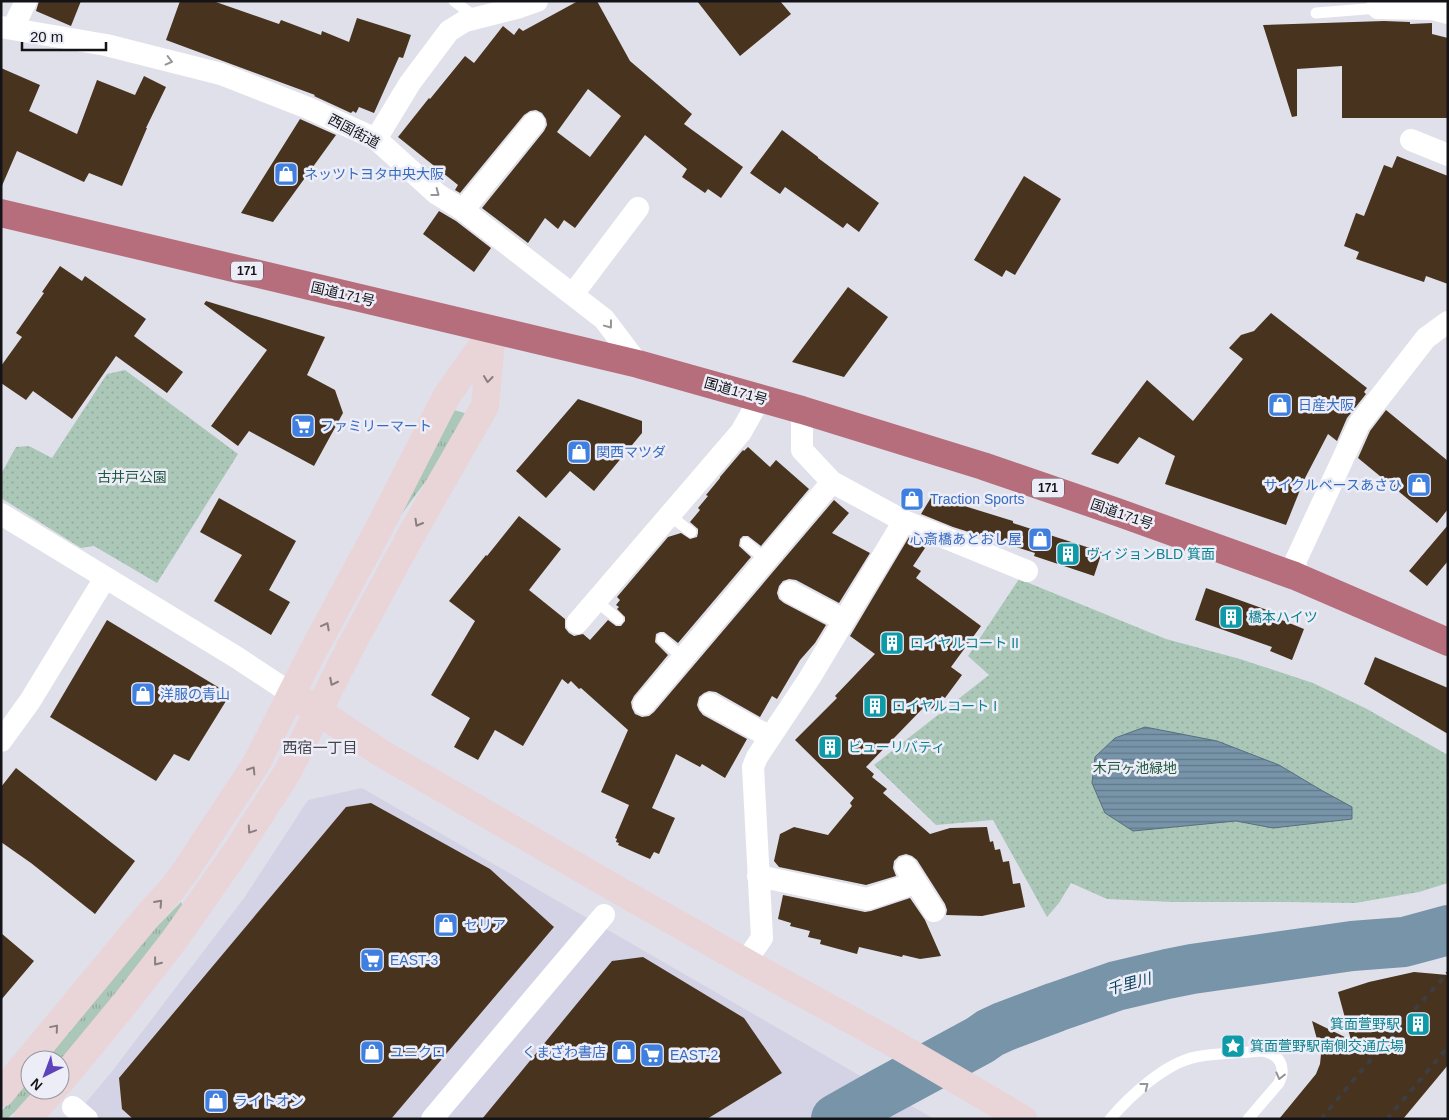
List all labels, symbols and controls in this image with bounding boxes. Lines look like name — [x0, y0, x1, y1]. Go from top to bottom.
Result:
scale bar — [22, 20, 106, 52]
text: 20 m — [30, 28, 63, 45]
one-way arrow — [164, 55, 173, 66]
street label: 西国街道 — [326, 111, 382, 151]
shop icon: ネッツトヨタ中央大阪 — [273, 161, 299, 187]
place label: ネッツトヨタ中央大阪 — [304, 166, 444, 182]
one-way arrow — [430, 187, 440, 196]
road number: 171 — [231, 262, 263, 280]
street label: 国道171号 — [309, 279, 377, 309]
one-way arrow — [603, 319, 612, 329]
street label: 国道171号 — [702, 374, 770, 408]
one-way arrow — [483, 375, 494, 383]
shop icon: 日産大阪 — [1267, 392, 1293, 418]
place label: 日産大阪 — [1298, 397, 1354, 413]
supermarket icon: ファミリーマート — [290, 413, 316, 439]
place label: ファミリーマート — [320, 418, 432, 434]
shop icon: 関西マツダ — [566, 439, 592, 465]
place label: 関西マツダ — [596, 444, 666, 460]
park label: 古井戸公園 — [97, 469, 167, 485]
shop icon: サイクルベースあさひ — [1406, 472, 1432, 498]
place label: サイクルベースあさひ — [1263, 477, 1402, 493]
road number: 171 — [1032, 478, 1064, 498]
shop icon: Traction Sports — [899, 486, 925, 512]
place label: Traction Sports — [930, 491, 1024, 507]
street label: 国道171号 — [1088, 496, 1156, 532]
one-way arrow — [415, 518, 425, 527]
shop icon: 心斎橋あとおし屋 — [1027, 526, 1053, 552]
place label: 心斎橋あとおし屋 — [910, 531, 1022, 547]
building icon: ヴィジョンBLD 箕面 — [1055, 541, 1081, 567]
place label: ヴィジョンBLD 箕面 — [1086, 546, 1215, 562]
building icon: 橋本ハイツ — [1218, 604, 1244, 630]
place label: 橋本ハイツ — [1248, 609, 1318, 625]
one-way arrow — [320, 622, 330, 631]
building icon: ロイヤルコート II — [879, 630, 905, 656]
place label: ロイヤルコート II — [910, 635, 1019, 651]
one-way arrow — [329, 677, 339, 686]
shop icon: 洋服の青山 — [130, 681, 156, 707]
place label: 洋服の青山 — [160, 686, 230, 702]
building icon: ロイヤルコート I — [862, 693, 888, 719]
place label: ロイヤルコート I — [892, 698, 997, 714]
building icon: ビューリバティ — [817, 734, 843, 760]
district label: 西宿一丁目 — [282, 739, 358, 756]
place label: ビューリバティ — [848, 739, 945, 755]
park label: 木戸ヶ池緑地 — [1093, 760, 1177, 776]
one-way arrow — [245, 767, 255, 776]
one-way arrow — [248, 824, 257, 834]
one-way arrow — [153, 900, 162, 909]
shop icon: セリア — [433, 912, 459, 938]
place label: セリア — [464, 917, 506, 933]
supermarket icon: EAST-3 — [359, 947, 385, 973]
place label: EAST-3 — [390, 952, 438, 968]
one-way arrow — [154, 957, 163, 966]
water label: 千里川 — [1105, 969, 1155, 998]
building icon: 箕面萱野駅 — [1405, 1011, 1431, 1037]
place label: 箕面萱野駅 — [1330, 1016, 1400, 1032]
one-way arrow — [49, 1025, 58, 1034]
place icon: 箕面萱野駅南側交通広場 — [1220, 1033, 1246, 1059]
place label: 箕面萱野駅南側交通広場 — [1250, 1038, 1404, 1054]
shop icon: ユニクロ — [359, 1039, 385, 1065]
shop icon: くまざわ書店 — [611, 1039, 637, 1065]
supermarket icon: EAST-2 — [639, 1042, 665, 1068]
place label: ユニクロ — [390, 1044, 446, 1060]
place label: くまざわ書店 — [522, 1044, 606, 1060]
place label: EAST-2 — [670, 1047, 718, 1063]
north arrow — [20, 1050, 70, 1100]
one-way arrow — [1275, 1071, 1286, 1080]
text: N — [27, 1075, 45, 1094]
one-way arrow — [1139, 1083, 1148, 1091]
shop icon: ライトオン — [203, 1088, 229, 1114]
place label: ライトオン — [234, 1093, 304, 1109]

